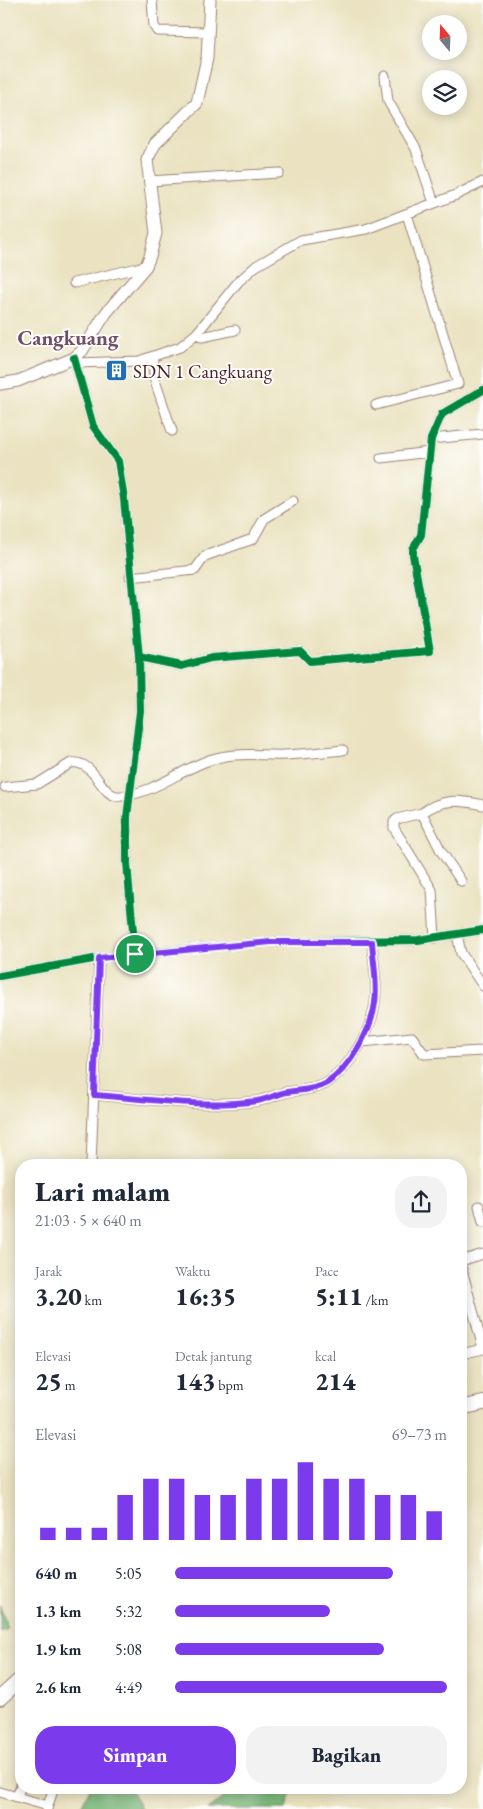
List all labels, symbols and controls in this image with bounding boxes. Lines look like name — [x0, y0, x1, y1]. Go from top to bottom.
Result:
north arrow — [422, 15, 468, 60]
map controls — [422, 15, 467, 115]
button: layers — [422, 70, 467, 115]
district label: Cangkuang — [18, 324, 119, 351]
building icon: SDN 1 Cangkuang — [105, 359, 129, 383]
place label: SDN 1 Cangkuang — [133, 359, 273, 384]
pin — [114, 933, 156, 975]
icon: arrive — [121, 940, 149, 968]
text: Lari malam — [35, 1173, 170, 1209]
button: share — [395, 1176, 447, 1228]
text: 21:03 · 5 × 640 m — [35, 1210, 142, 1231]
text: Jarak — [35, 1262, 62, 1280]
text: Waktu — [175, 1262, 210, 1280]
text: Pace — [315, 1262, 339, 1280]
text: 3.20 — [35, 1280, 82, 1312]
text: 16:35 — [175, 1280, 236, 1312]
text: 5:11 — [315, 1280, 363, 1312]
text: km — [82, 1291, 102, 1309]
text: /km — [363, 1291, 389, 1309]
text: Elevasi — [35, 1347, 71, 1365]
text: Detak jantung — [175, 1347, 252, 1365]
text: kcal — [315, 1347, 336, 1365]
text: 25 — [35, 1365, 62, 1397]
text: 143 — [175, 1365, 216, 1397]
text: 214 — [315, 1365, 356, 1397]
text: m — [62, 1376, 76, 1394]
text: bpm — [216, 1376, 244, 1394]
text: Elevasi — [35, 1424, 76, 1445]
text: 69–73 m — [392, 1424, 447, 1445]
text: 640 m — [35, 1563, 77, 1584]
text: 5:05 — [115, 1563, 142, 1584]
text: 1.3 km — [35, 1601, 81, 1622]
text: 5:32 — [115, 1601, 142, 1622]
text: 1.9 km — [35, 1639, 81, 1660]
text: 5:08 — [115, 1639, 142, 1660]
text: 2.6 km — [35, 1677, 81, 1698]
text: 4:49 — [115, 1677, 142, 1698]
button: Simpan — [35, 1726, 236, 1784]
button: Bagikan — [246, 1726, 447, 1784]

